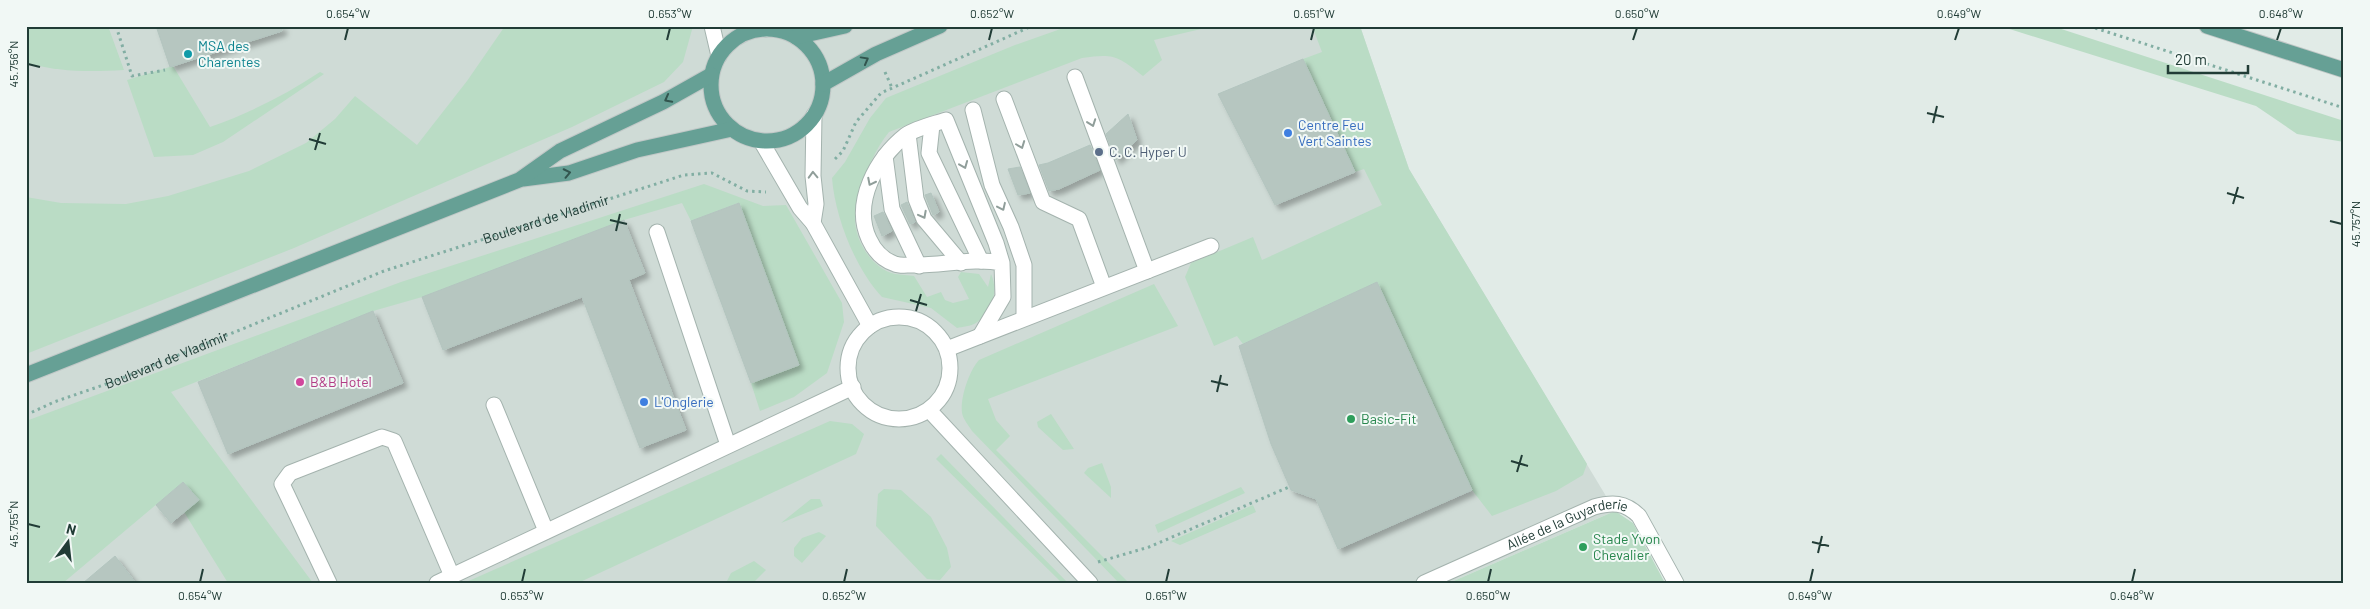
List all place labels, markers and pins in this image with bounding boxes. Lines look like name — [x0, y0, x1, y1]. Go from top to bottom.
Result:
place label: MSA des Charentes — [198, 37, 260, 70]
marker: MSA des Charentes — [182, 48, 194, 60]
place label: Centre Feu Vert Saintes — [1298, 116, 1372, 149]
marker: Centre Feu Vert Saintes — [1282, 127, 1294, 139]
place label: C. C. Hyper U — [1109, 143, 1187, 160]
marker: C. C. Hyper U — [1093, 146, 1105, 158]
place label: B&B Hotel — [310, 373, 372, 390]
marker: B&B Hotel — [294, 376, 306, 388]
place label: L'Onglerie — [654, 393, 714, 410]
marker: L'Onglerie — [638, 396, 650, 408]
place label: Basic-Fit — [1361, 410, 1417, 427]
marker: Basic-Fit — [1345, 413, 1357, 425]
place label: Stade Yvon Chevalier — [1593, 530, 1660, 563]
marker: Stade Yvon Chevalier — [1577, 541, 1589, 553]

